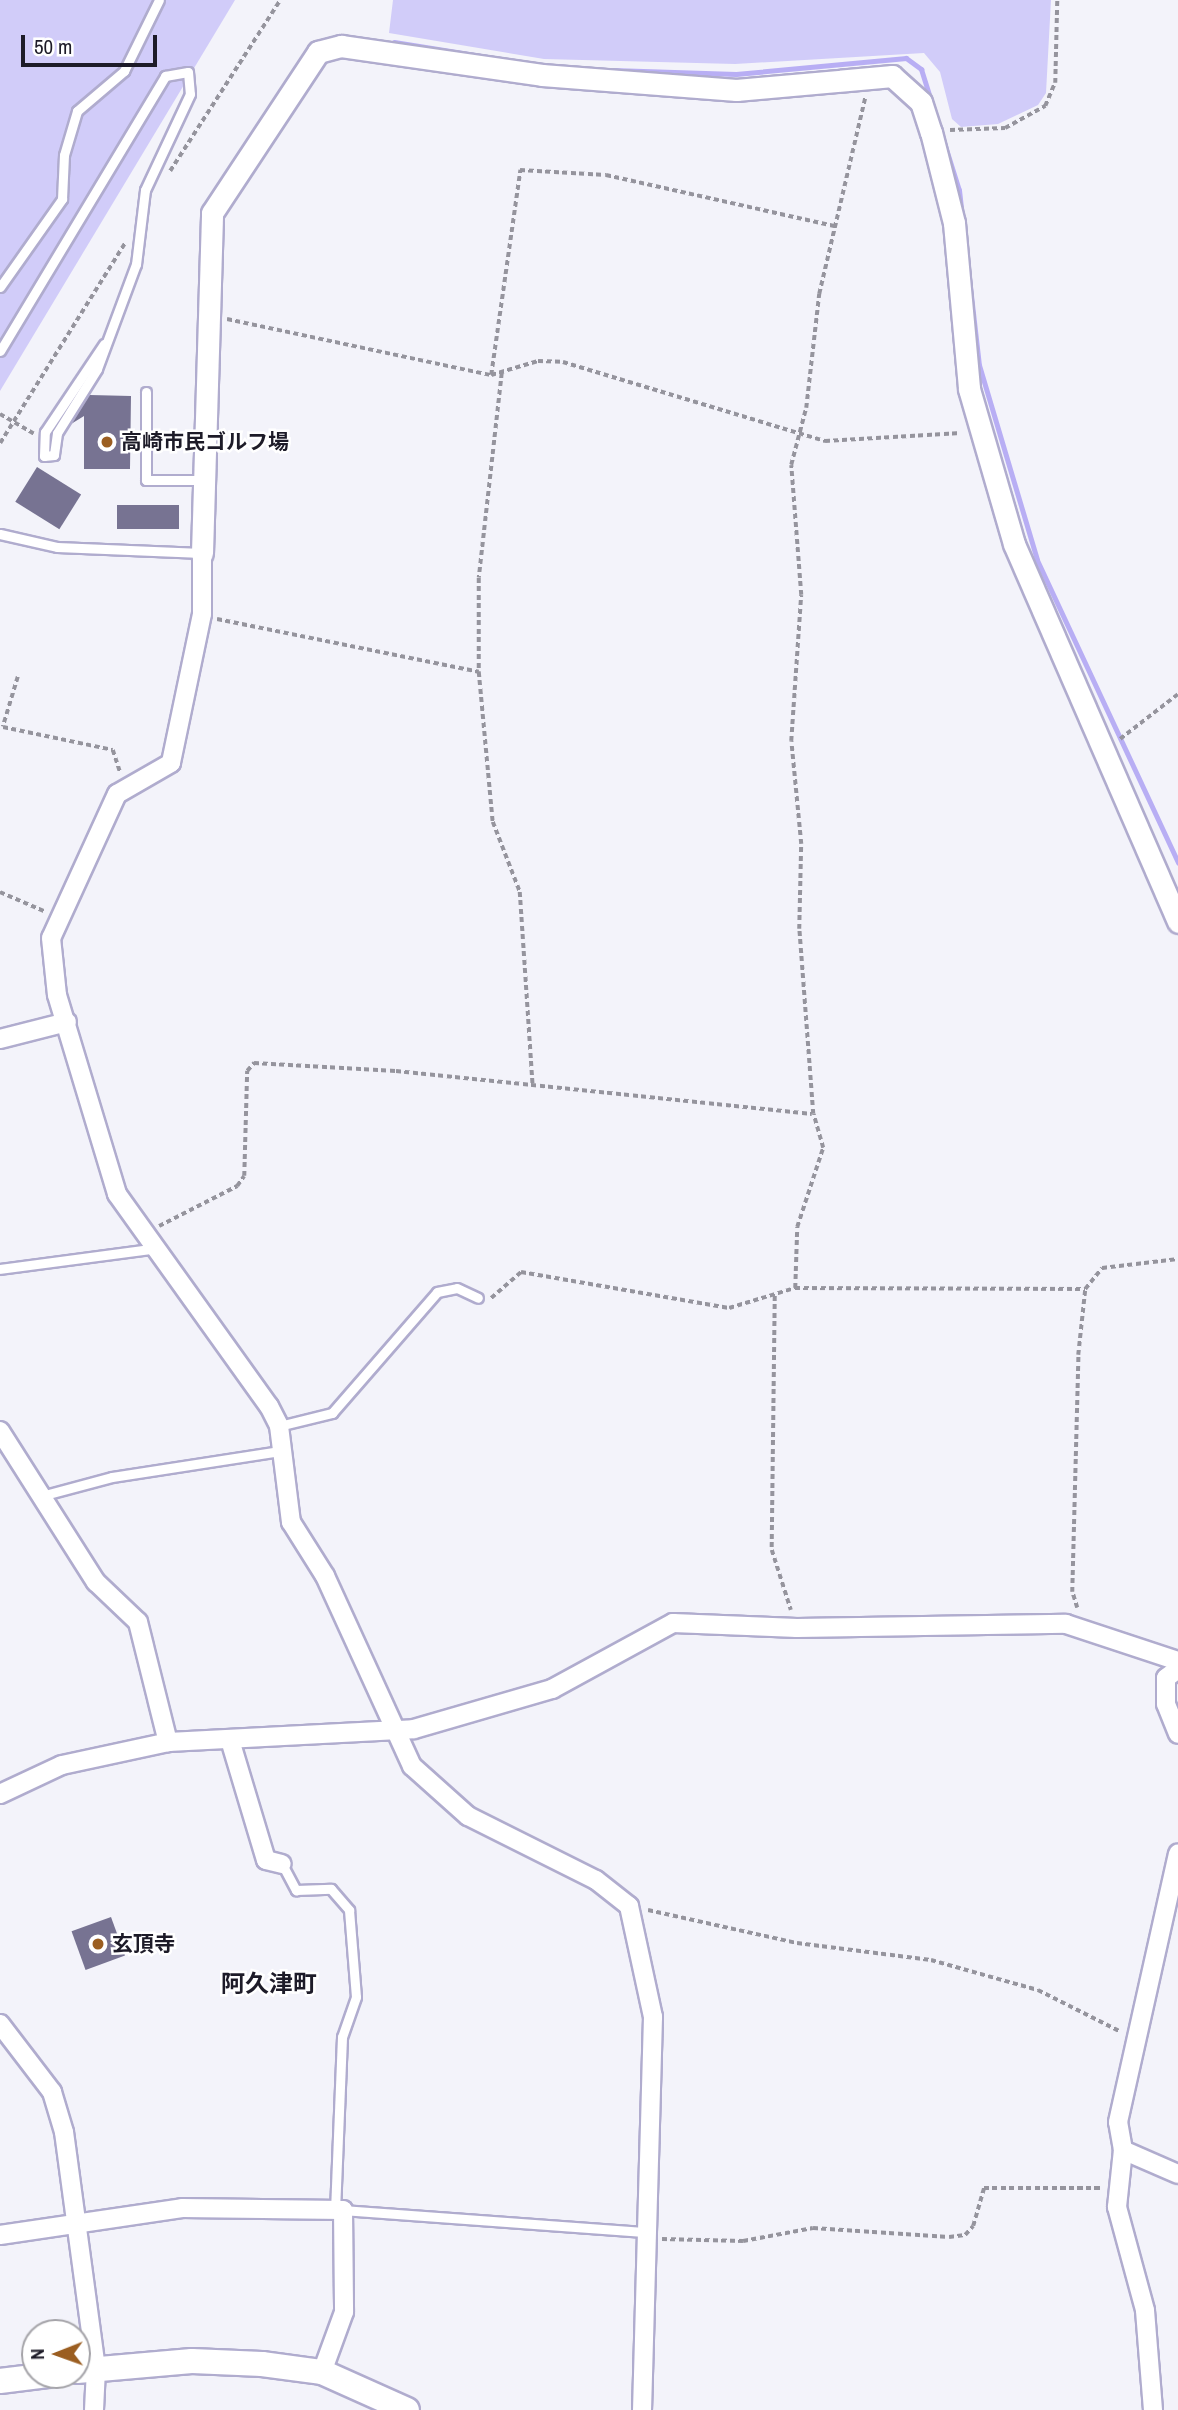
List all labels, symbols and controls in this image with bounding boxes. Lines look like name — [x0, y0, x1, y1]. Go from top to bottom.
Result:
scale bar — [24, 21, 161, 65]
text: 50 m — [34, 32, 72, 61]
place label: 高崎市民ゴルフ場 — [121, 429, 289, 455]
marker: 高崎市民ゴルフ場 — [99, 434, 115, 450]
place label: 玄頂寺 — [112, 1931, 175, 1957]
marker: 玄頂寺 — [90, 1936, 106, 1952]
district label: 阿久津町 — [221, 1970, 317, 1998]
north arrow — [21, 2319, 91, 2389]
text: N — [24, 2348, 50, 2360]

